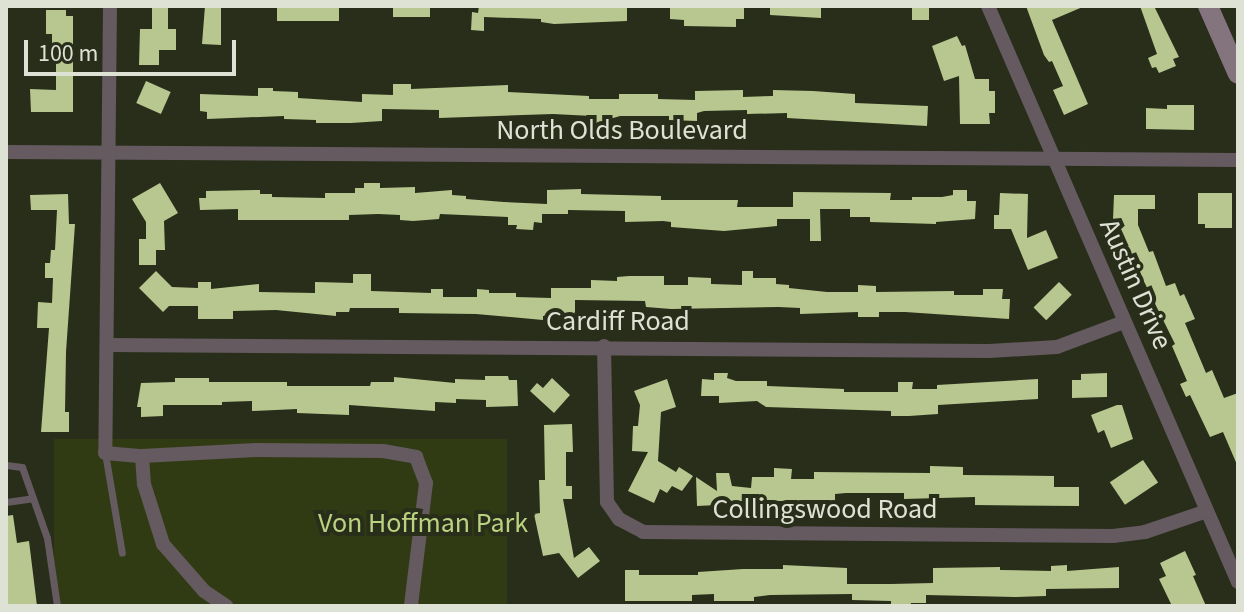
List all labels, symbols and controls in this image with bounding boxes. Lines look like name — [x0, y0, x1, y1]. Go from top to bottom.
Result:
scale bar — [28, 24, 240, 74]
text: 100 m — [38, 36, 98, 71]
street label: North Olds Boulevard — [496, 113, 748, 147]
street label: Austin Drive — [1092, 214, 1180, 354]
street label: Cardiff Road — [546, 304, 690, 338]
street label: Collingswood Road — [712, 492, 938, 526]
park label: Von Hoffman Park — [318, 506, 528, 540]

